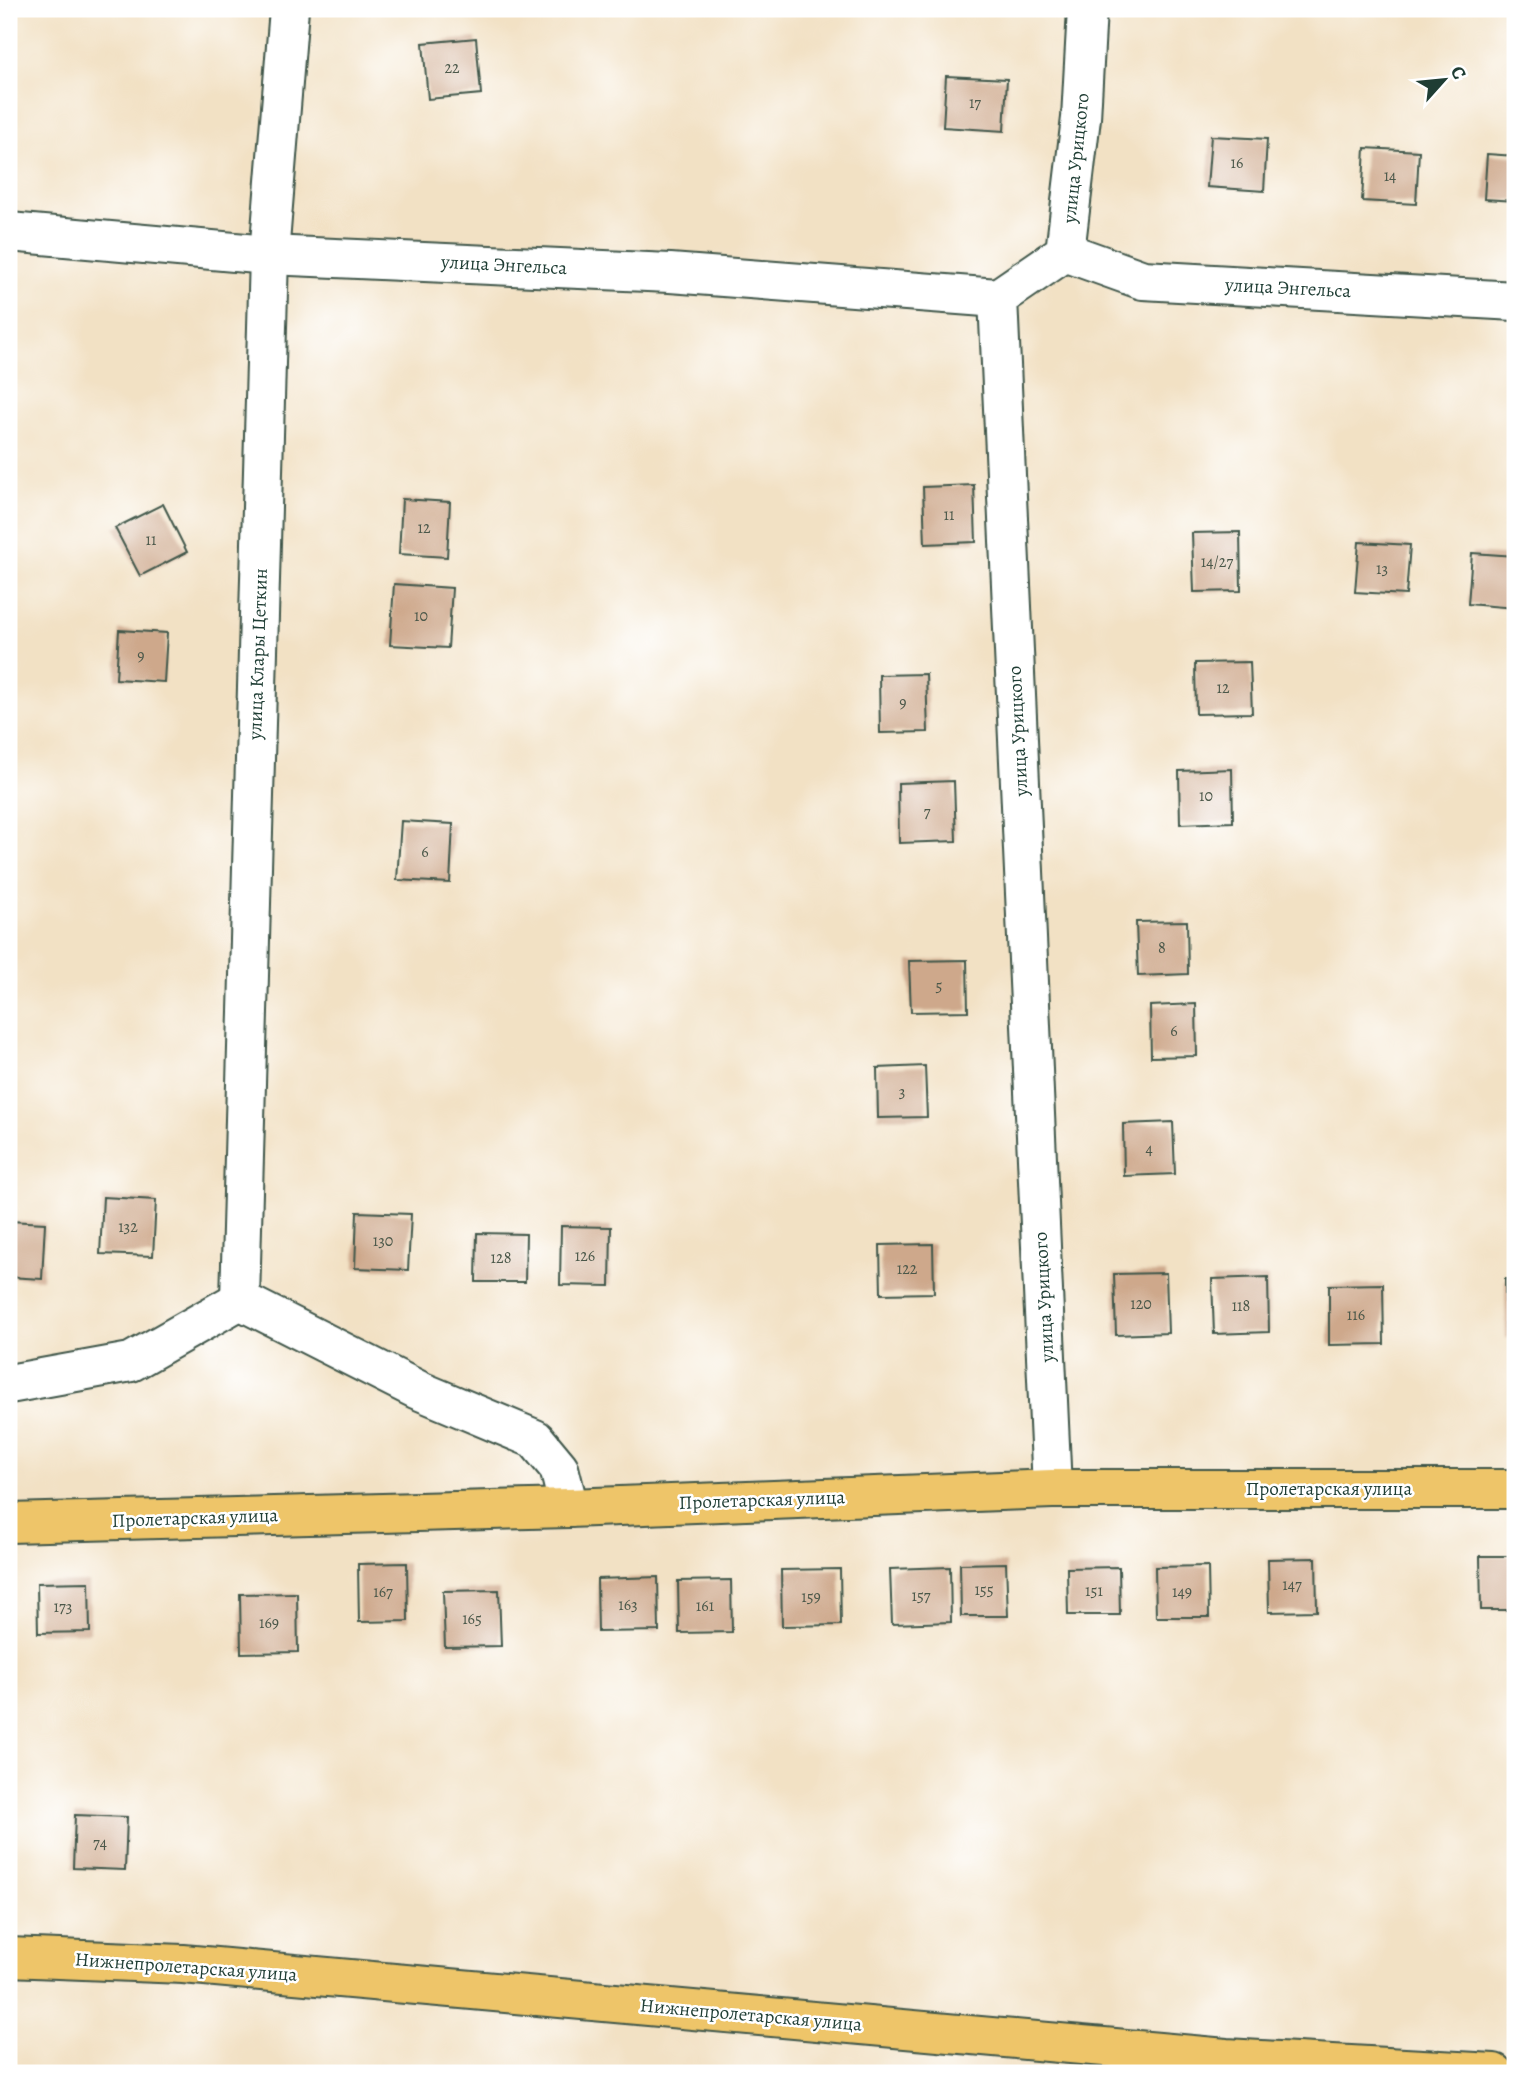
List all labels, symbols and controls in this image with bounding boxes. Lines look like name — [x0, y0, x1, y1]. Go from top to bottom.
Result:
north arrow — [1408, 46, 1478, 116]
house number: 22 — [444, 57, 460, 79]
text: С — [1444, 62, 1472, 84]
house number: 17 — [969, 92, 981, 114]
street label: улица Урицкого — [1056, 92, 1096, 225]
house number: 16 — [1231, 152, 1243, 174]
house number: 14 — [1384, 165, 1396, 187]
street label: улица Энгельса — [439, 249, 568, 281]
street label: улица Энгельса — [1223, 272, 1352, 304]
house number: 11 — [944, 504, 955, 526]
house number: 12 — [417, 517, 431, 539]
house number: 11 — [146, 529, 157, 551]
house number: 14/27 — [1201, 551, 1233, 573]
house number: 13 — [1376, 558, 1388, 580]
street label: улица Клары Цеткин — [242, 568, 274, 741]
house number: 10 — [414, 605, 428, 627]
house number: 9 — [137, 645, 145, 667]
street label: улица Урицкого — [1002, 665, 1034, 798]
house number: 12 — [1216, 677, 1230, 699]
house number: 9 — [899, 692, 907, 714]
house number: 10 — [1199, 785, 1213, 807]
house number: 7 — [924, 801, 931, 823]
house number: 6 — [421, 841, 429, 863]
house number: 8 — [1158, 937, 1166, 959]
house number: 5 — [936, 975, 943, 997]
house number: 6 — [1170, 1020, 1178, 1042]
house number: 3 — [899, 1081, 905, 1103]
house number: 4 — [1145, 1138, 1153, 1160]
house number: 132 — [118, 1216, 138, 1238]
house number: 130 — [373, 1230, 393, 1252]
street label: улица Урицкого — [1028, 1231, 1060, 1364]
house number: 126 — [575, 1245, 595, 1267]
house number: 128 — [491, 1247, 511, 1269]
house number: 122 — [897, 1258, 918, 1280]
house number: 120 — [1130, 1293, 1152, 1315]
house number: 118 — [1232, 1295, 1250, 1317]
house number: 116 — [1347, 1304, 1365, 1326]
street label: Пролетарская улица — [1246, 1476, 1412, 1502]
street label: Пролетарская улица — [678, 1484, 846, 1516]
street label: Пролетарская улица — [111, 1502, 279, 1534]
house number: 147 — [1282, 1574, 1302, 1596]
house number: 155 — [974, 1579, 994, 1601]
house number: 151 — [1085, 1580, 1103, 1602]
house number: 167 — [373, 1581, 393, 1603]
house number: 149 — [1172, 1581, 1192, 1603]
house number: 157 — [911, 1585, 931, 1607]
house number: 159 — [801, 1586, 821, 1608]
house number: 163 — [618, 1594, 638, 1616]
house number: 161 — [696, 1595, 715, 1617]
house number: 173 — [54, 1596, 72, 1618]
house number: 165 — [462, 1608, 482, 1630]
house number: 169 — [259, 1612, 279, 1634]
house number: 74 — [93, 1832, 107, 1854]
street label: Нижнепролетарская улица — [74, 1946, 298, 1988]
street label: Нижнепролетарская улица — [639, 1992, 863, 2038]

